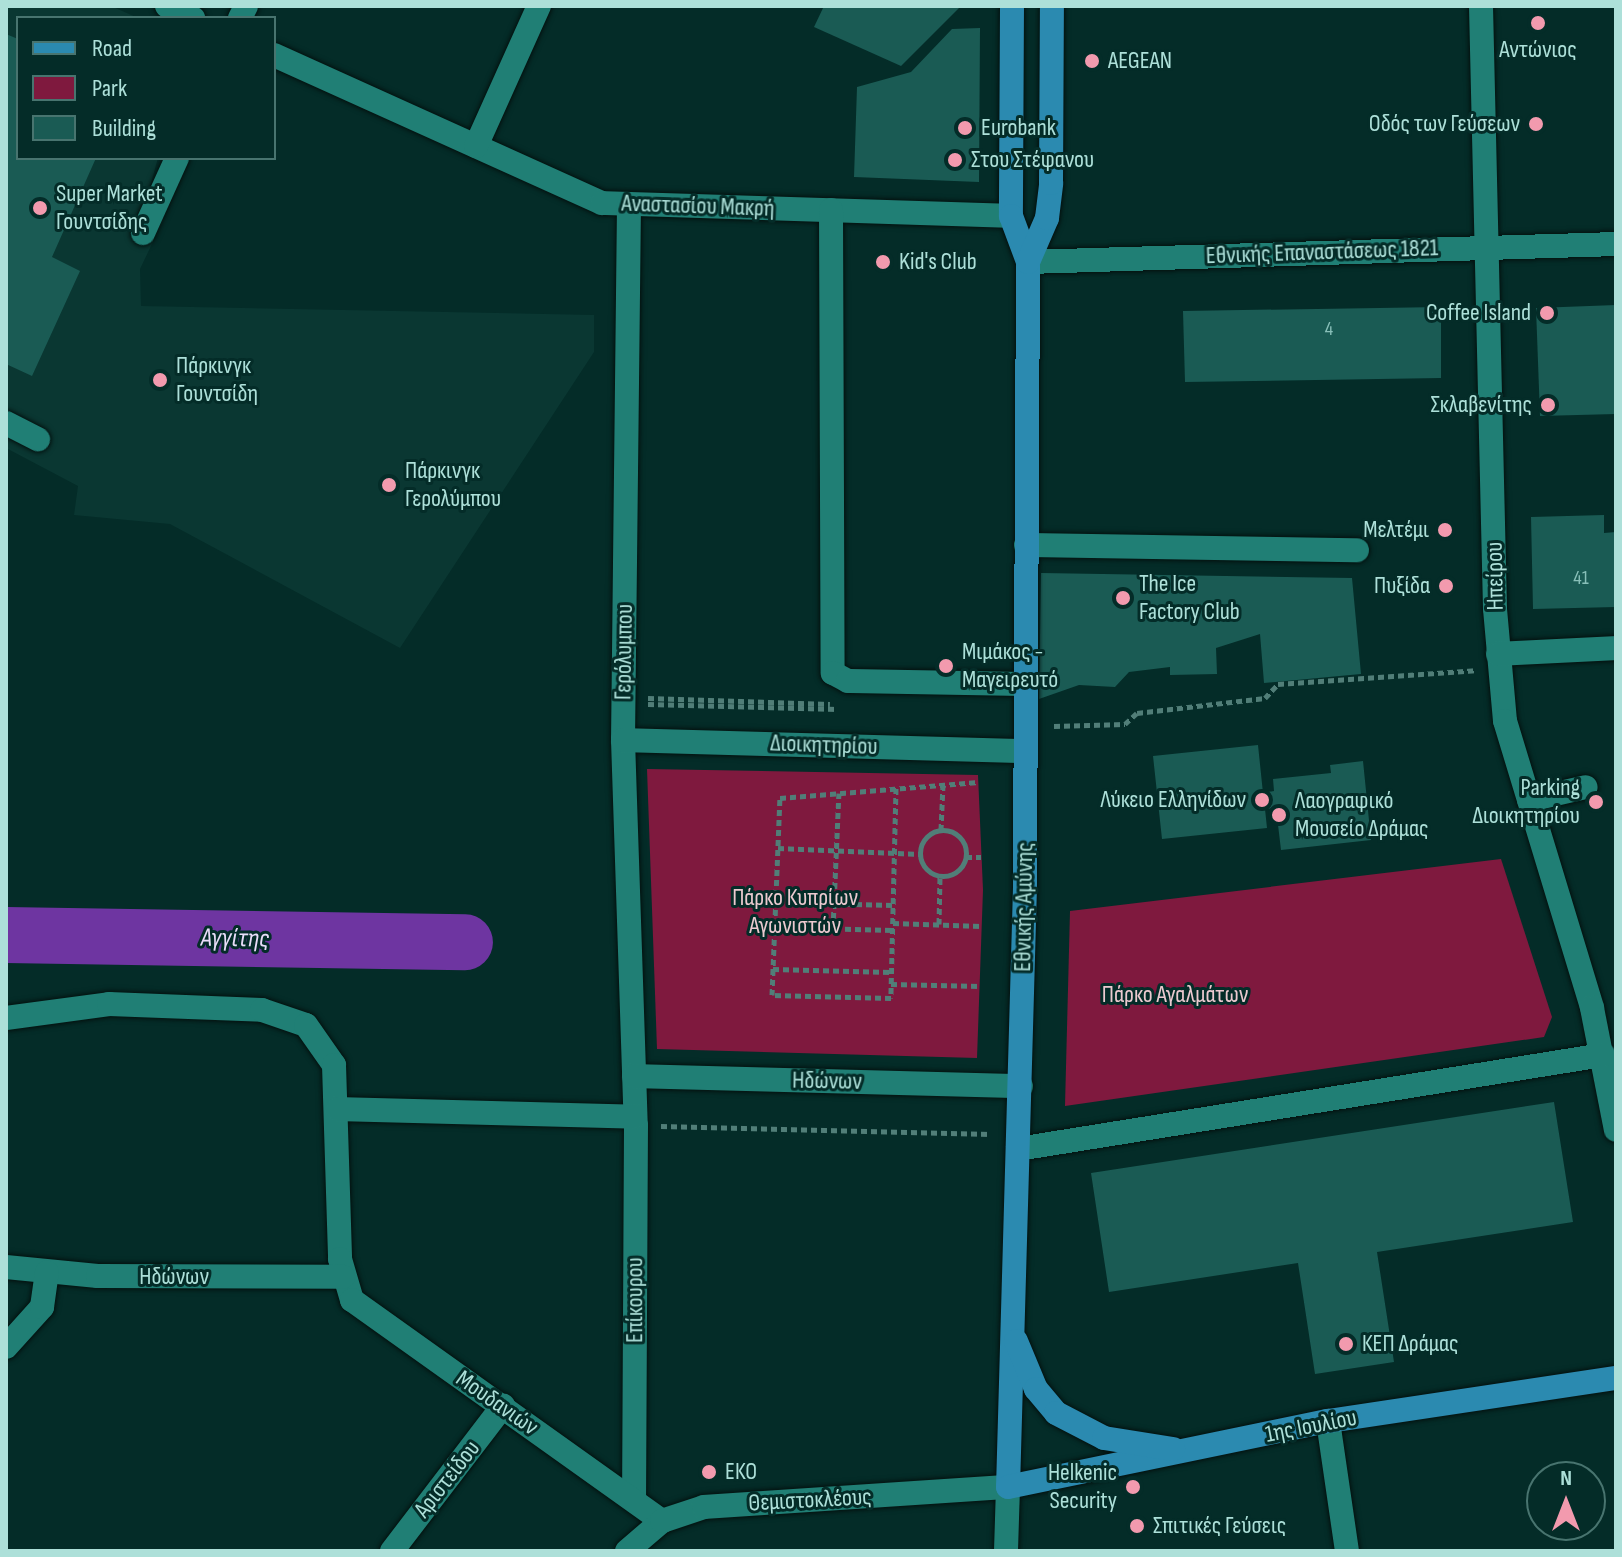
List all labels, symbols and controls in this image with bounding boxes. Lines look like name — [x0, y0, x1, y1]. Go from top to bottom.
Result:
marker: Αντώνιος — [1529, 14, 1547, 32]
legend — [16, 16, 276, 160]
text: Road — [92, 34, 132, 63]
place label: Αντώνιος — [1499, 36, 1577, 64]
place label: AEGEAN — [1108, 47, 1172, 75]
marker: AEGEAN — [1083, 52, 1101, 70]
text: Park — [92, 74, 127, 103]
place label: Οδός των Γεύσεων — [1369, 110, 1520, 138]
text: Building — [92, 114, 156, 143]
place label: Eurobank — [981, 114, 1056, 142]
marker: Οδός των Γεύσεων — [1527, 115, 1545, 133]
marker: Eurobank — [956, 119, 974, 137]
place label: Στου Στέφανου — [971, 146, 1094, 174]
marker: Στου Στέφανου — [946, 151, 964, 169]
place label: Super Market Γουντσίδης — [56, 180, 163, 236]
street label: Αναστασίου Μακρή — [621, 189, 775, 223]
marker: Super Market Γουντσίδης — [31, 199, 49, 217]
street label: Εθνικής Επαναστάσεως 1821 — [1205, 234, 1439, 270]
place label: Kid's Club — [899, 248, 977, 276]
marker: Kid's Club — [874, 253, 892, 271]
place label: Coffee Island — [1426, 299, 1531, 327]
marker: Coffee Island — [1538, 304, 1556, 322]
house number: 4 — [1325, 317, 1333, 341]
place label: Πάρκινγκ Γουντσίδη — [176, 352, 258, 408]
marker: Πάρκινγκ Γουντσίδη — [151, 371, 169, 389]
place label: Σκλαβενίτης — [1430, 391, 1532, 419]
marker: Σκλαβενίτης — [1539, 396, 1557, 414]
place label: Πάρκινγκ Γερολύμπου — [405, 457, 501, 513]
marker: Πάρκινγκ Γερολύμπου — [380, 476, 398, 494]
place label: Μελτέμι — [1363, 516, 1429, 544]
marker: Μελτέμι — [1436, 521, 1454, 539]
street label: Ηπείρου — [1480, 541, 1510, 611]
house number: 41 — [1573, 566, 1589, 590]
place label: The Ice Factory Club — [1139, 570, 1240, 626]
place label: Πυξίδα — [1374, 572, 1430, 600]
marker: Πυξίδα — [1437, 577, 1455, 595]
marker: The Ice Factory Club — [1114, 589, 1132, 607]
street label: Γερόλυμπου — [609, 604, 639, 700]
place label: Μιμάκος - Μαγειρευτό — [962, 638, 1058, 694]
marker: Μιμάκος - Μαγειρευτό — [937, 657, 955, 675]
street label: Διοικητηρίου — [770, 729, 878, 761]
place label: Parking Διοικητηρίου — [1473, 774, 1580, 830]
place label: Λύκειο Ελληνίδων — [1101, 786, 1246, 814]
place label: Λαογραφικό Μουσείο Δράμας — [1295, 787, 1428, 843]
marker: Λύκειο Ελληνίδων — [1253, 791, 1271, 809]
marker: Parking Διοικητηρίου — [1587, 793, 1605, 811]
marker: Λαογραφικό Μουσείο Δράμας — [1270, 806, 1288, 824]
street label: Εθνικής Αμύνης — [1008, 842, 1040, 972]
park label: Πάρκο Κυπρίων Αγωνιστών — [732, 884, 858, 940]
water label: Αγγίτης — [201, 923, 269, 955]
park label: Πάρκο Αγαλμάτων — [1102, 981, 1248, 1009]
street label: Ηδώνων — [792, 1066, 862, 1096]
street label: Επίκουρου — [621, 1257, 649, 1343]
street label: Ηδώνων — [139, 1263, 209, 1291]
place label: ΚΕΠ Δράμας — [1362, 1330, 1459, 1358]
marker: ΚΕΠ Δράμας — [1337, 1335, 1355, 1353]
street label: Μουδανιών — [451, 1364, 543, 1442]
street label: 1ης Ιουλίου — [1263, 1403, 1359, 1449]
street label: Αριστείδου — [408, 1435, 486, 1523]
place label: ΕΚΟ — [725, 1458, 757, 1486]
place label: Helkenic Security — [1048, 1459, 1117, 1515]
north arrow — [1526, 1461, 1606, 1541]
marker: ΕΚΟ — [700, 1463, 718, 1481]
text: N — [1560, 1465, 1572, 1492]
marker: Helkenic Security — [1124, 1478, 1142, 1496]
street label: Θεμιστοκλέους — [748, 1482, 872, 1518]
place label: Σπιτικές Γεύσεις — [1153, 1512, 1286, 1540]
marker: Σπιτικές Γεύσεις — [1128, 1517, 1146, 1535]

